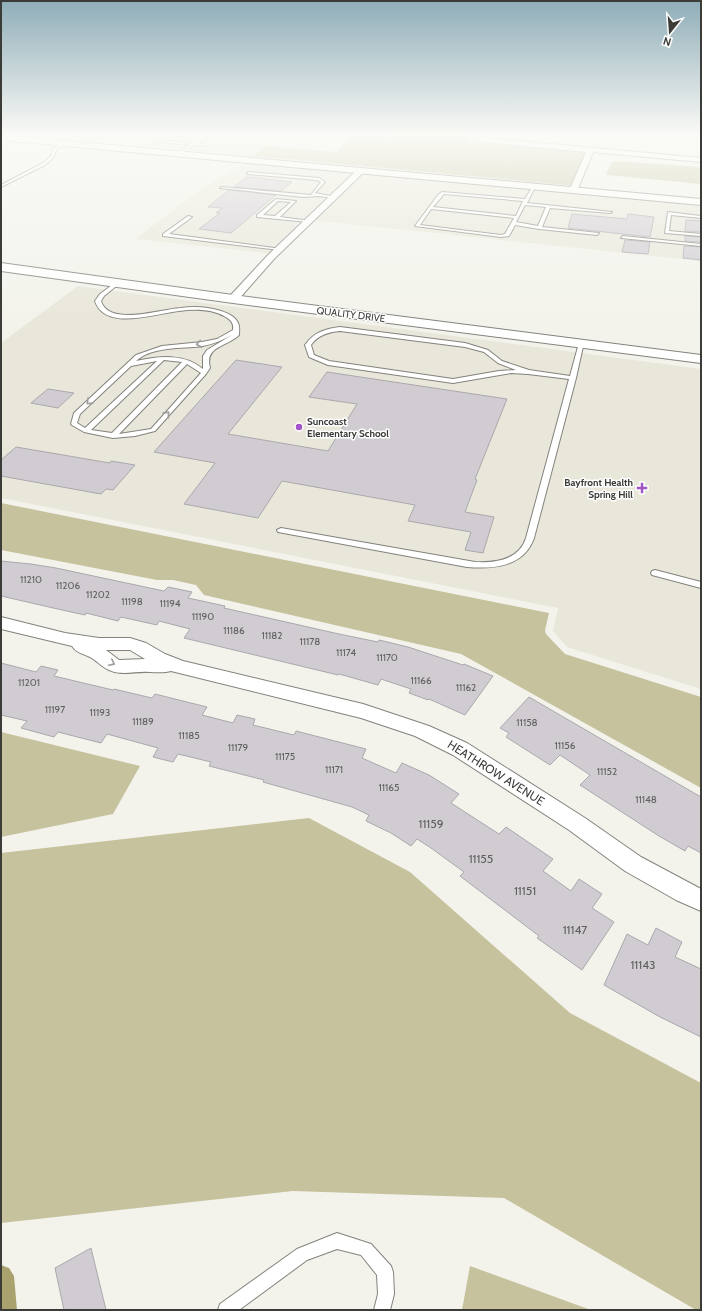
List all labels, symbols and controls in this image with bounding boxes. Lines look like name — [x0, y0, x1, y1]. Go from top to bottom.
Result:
north arrow — [650, 12, 690, 52]
text: N — [661, 34, 673, 49]
street label: QUALITY DRIVE — [316, 304, 387, 325]
one-way arrow — [196, 339, 202, 348]
one-way arrow — [86, 397, 94, 405]
one-way arrow — [162, 411, 169, 419]
place label: Suncoast Elementary School — [307, 415, 389, 440]
marker: Suncoast Elementary School — [294, 422, 304, 432]
place label: Bayfront Health Spring Hill — [564, 476, 633, 501]
marker: Bayfront Health Spring Hill — [636, 482, 648, 494]
house number: 11210 — [20, 573, 42, 586]
house number: 11206 — [56, 579, 81, 592]
house number: 11202 — [86, 588, 110, 601]
house number: 11198 — [121, 595, 143, 608]
house number: 11194 — [159, 597, 181, 610]
house number: 11190 — [192, 610, 214, 623]
house number: 11186 — [223, 624, 245, 637]
house number: 11182 — [261, 629, 283, 642]
house number: 11178 — [300, 635, 320, 648]
house number: 11174 — [336, 646, 356, 659]
house number: 11170 — [376, 651, 398, 664]
one-way arrow — [108, 658, 115, 666]
house number: 11166 — [410, 674, 432, 687]
house number: 11201 — [18, 676, 40, 689]
house number: 11162 — [456, 681, 476, 694]
house number: 11197 — [45, 703, 65, 716]
house number: 11193 — [90, 706, 110, 719]
house number: 11189 — [132, 715, 154, 728]
house number: 11158 — [516, 716, 538, 729]
house number: 11185 — [178, 729, 200, 742]
street label: HEATHROW AVENUE — [445, 737, 548, 809]
house number: 11156 — [555, 739, 576, 752]
house number: 11179 — [228, 741, 249, 754]
house number: 11175 — [275, 750, 295, 763]
house number: 11171 — [325, 763, 343, 776]
house number: 11152 — [597, 765, 617, 778]
house number: 11165 — [379, 781, 399, 794]
house number: 11148 — [635, 793, 657, 806]
house number: 11159 — [418, 816, 444, 831]
house number: 11155 — [469, 851, 493, 866]
house number: 11151 — [514, 883, 536, 898]
house number: 11147 — [563, 922, 587, 937]
house number: 11143 — [630, 957, 656, 972]

